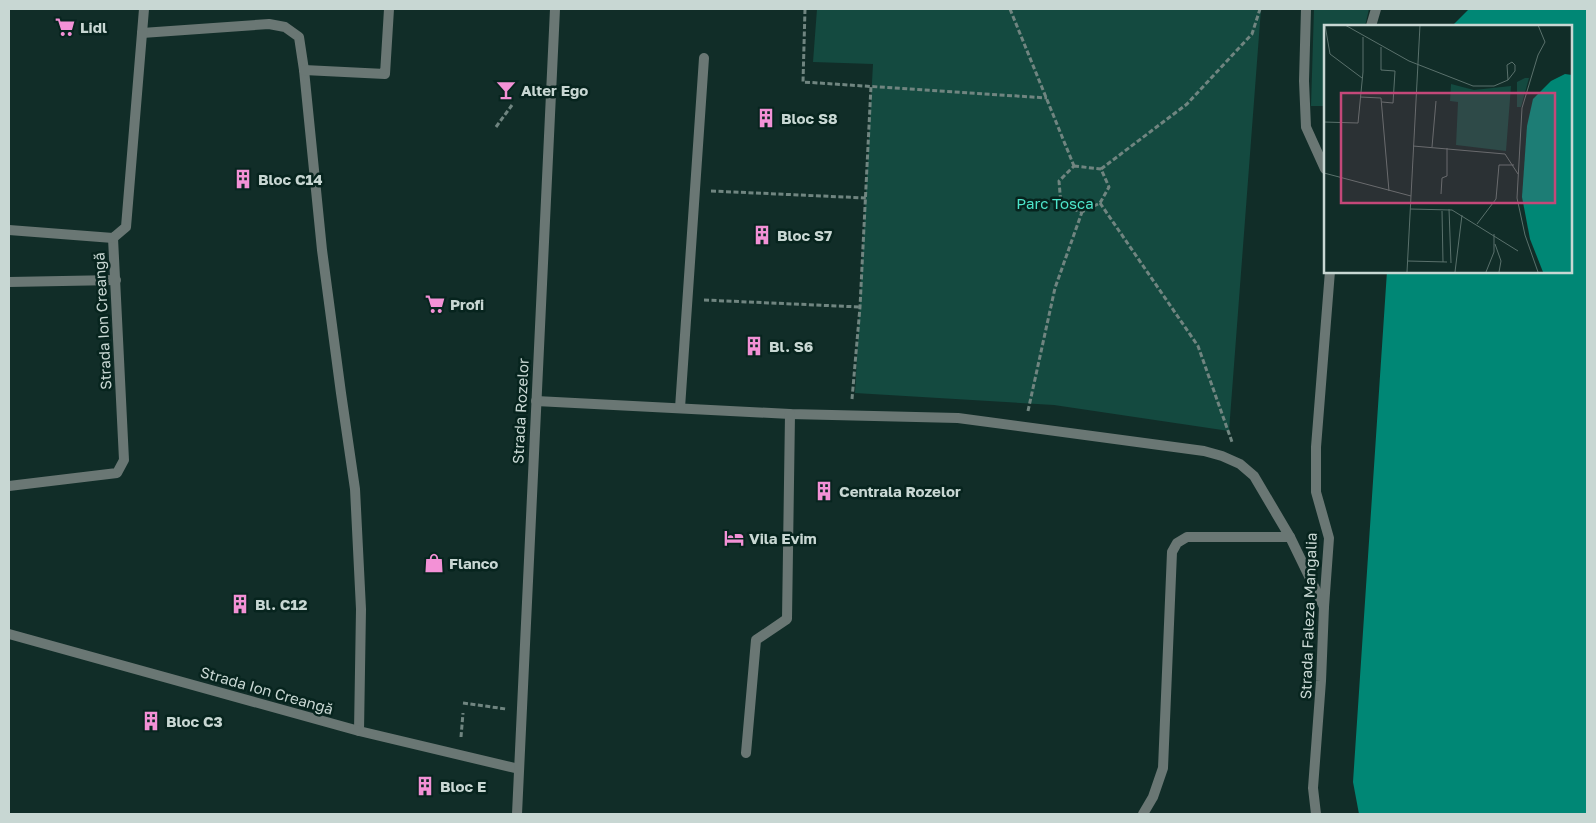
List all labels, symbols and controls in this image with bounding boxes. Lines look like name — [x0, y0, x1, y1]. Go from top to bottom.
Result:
supermarket icon: Lidl — [54, 16, 76, 38]
place label: Lidl — [80, 18, 107, 36]
inset map — [1324, 25, 1571, 272]
bar icon: Alter Ego — [495, 79, 517, 101]
place label: Alter Ego — [521, 81, 588, 99]
building icon: Bloc S8 — [755, 107, 777, 129]
place label: Bloc S8 — [781, 109, 838, 127]
building icon: Bloc C14 — [232, 168, 254, 190]
place label: Bloc C14 — [258, 170, 323, 188]
park label: Parc Tosca — [1016, 194, 1094, 212]
building icon: Bloc S7 — [751, 224, 773, 246]
place label: Bloc S7 — [777, 226, 832, 244]
street label: Strada Ion Creangă — [89, 252, 115, 390]
supermarket icon: Profi — [424, 293, 446, 315]
place label: Profi — [450, 295, 484, 313]
building icon: Bl. S6 — [743, 335, 765, 357]
place label: Bl. S6 — [769, 337, 813, 355]
street label: Strada Rozelor — [508, 358, 532, 464]
building icon: Centrala Rozelor — [813, 480, 835, 502]
place label: Centrala Rozelor — [839, 482, 961, 500]
hotel icon: Vila Evim — [723, 527, 745, 549]
place label: Vila Evim — [749, 529, 817, 547]
street label: Strada Faleza Mangalia — [1296, 532, 1320, 700]
shop icon: Flanco — [423, 552, 445, 574]
place label: Flanco — [449, 554, 498, 572]
building icon: Bl. C12 — [229, 593, 251, 615]
place label: Bl. C12 — [255, 595, 307, 613]
street label: Strada Ion Creangă — [198, 662, 336, 718]
building icon: Bloc C3 — [140, 710, 162, 732]
place label: Bloc C3 — [166, 712, 223, 730]
building icon: Bloc E — [414, 775, 436, 797]
place label: Bloc E — [440, 777, 486, 795]

